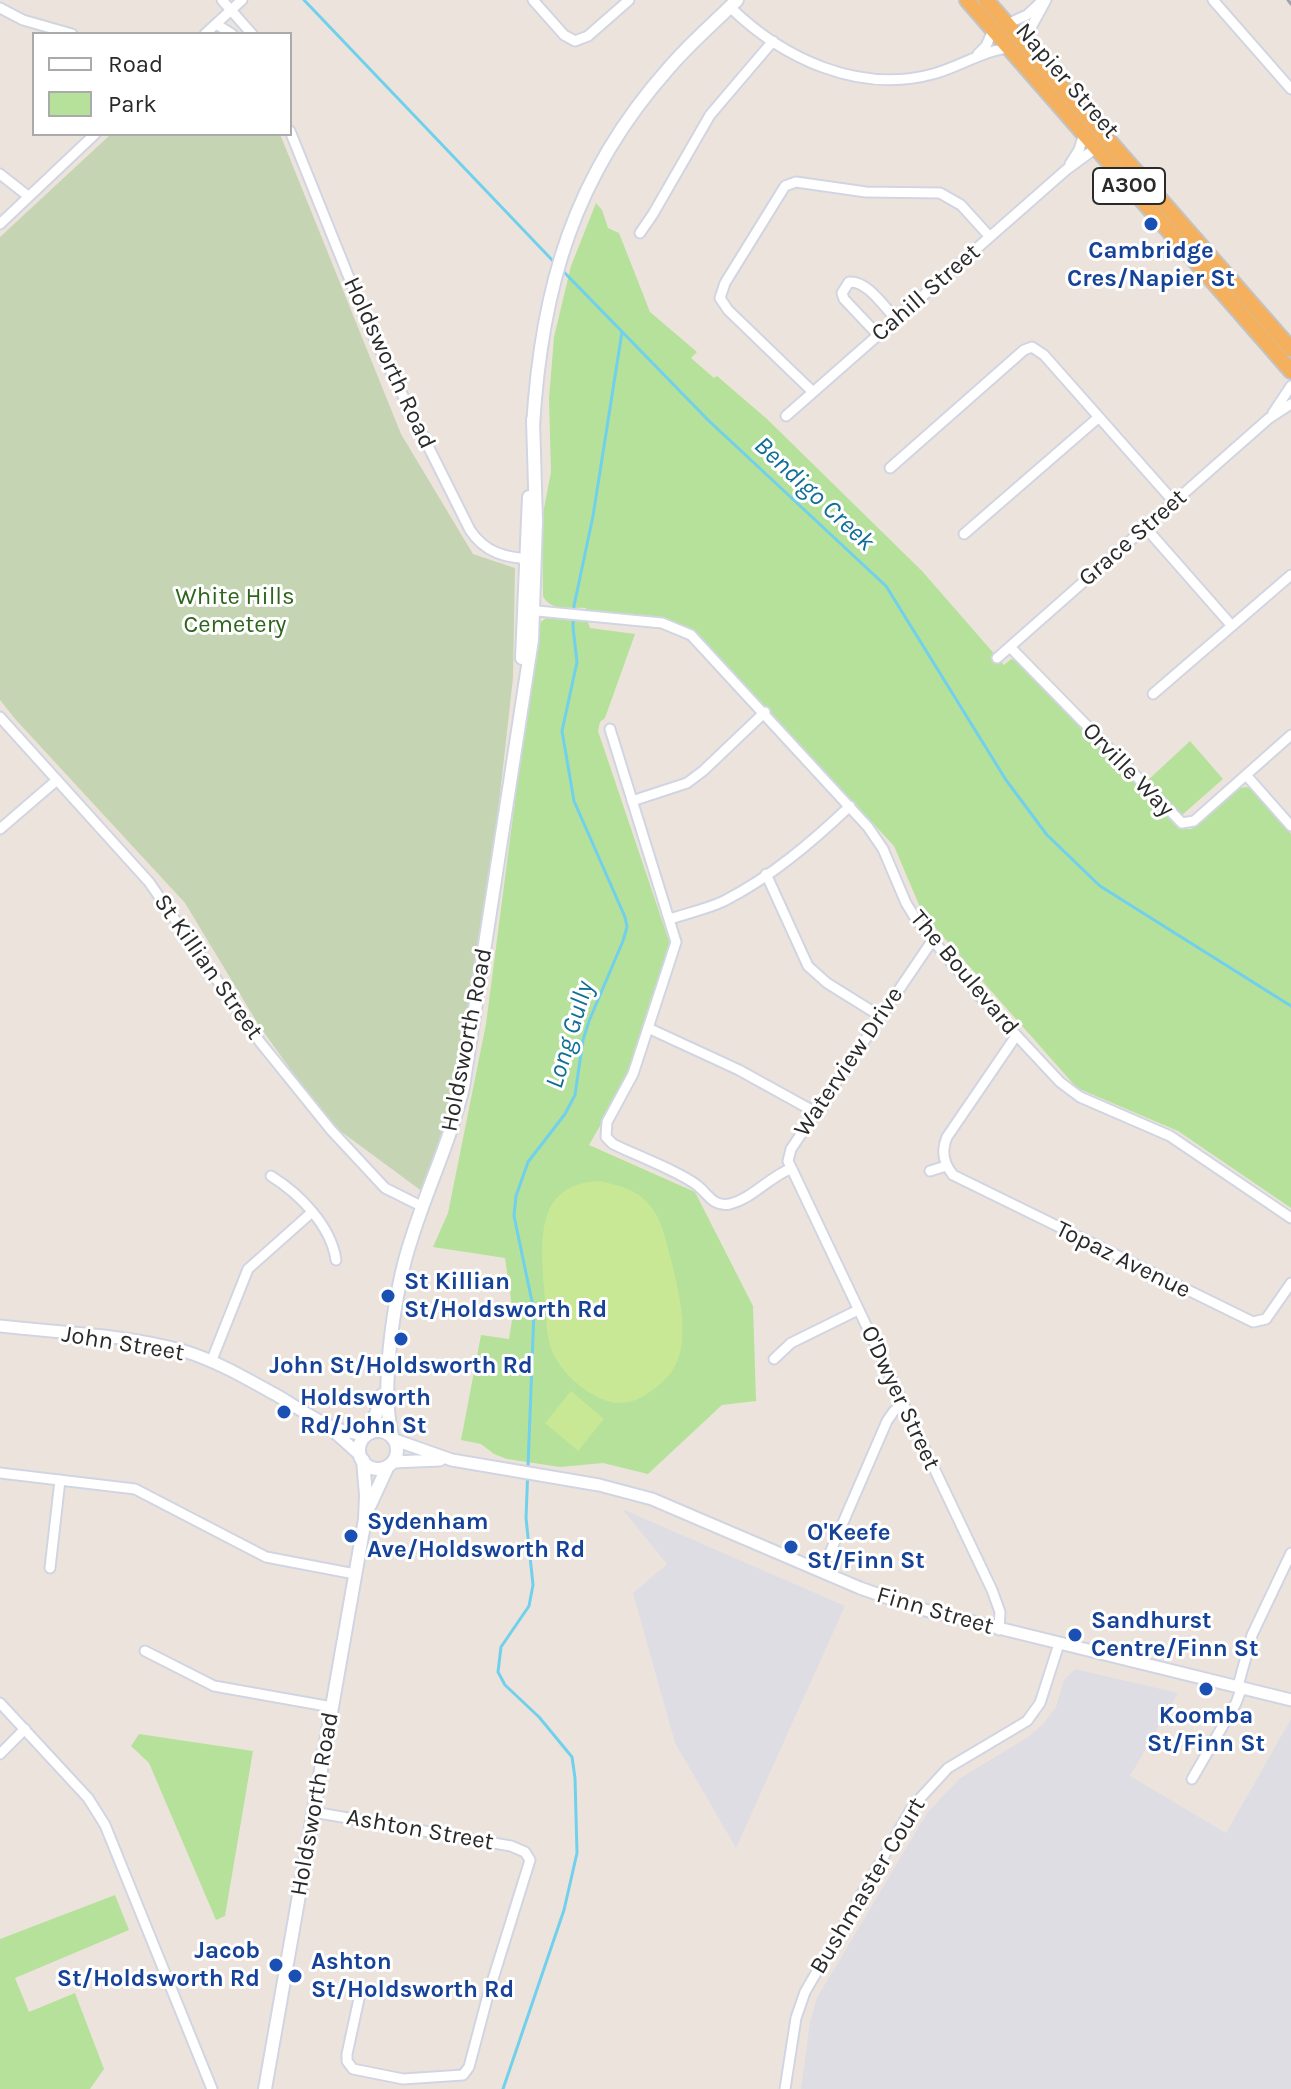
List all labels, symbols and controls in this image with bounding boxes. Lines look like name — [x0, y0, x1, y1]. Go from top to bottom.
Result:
street label: Napier Street — [1009, 17, 1125, 145]
legend — [32, 32, 292, 136]
text: Road — [108, 50, 163, 78]
text: Park — [108, 90, 157, 118]
road number: A300 — [1093, 168, 1165, 204]
marker: Cambridge Cres/Napier St — [1142, 215, 1160, 233]
place label: Cambridge Cres/Napier St — [1067, 237, 1235, 293]
street label: Cahill Street — [866, 238, 986, 348]
street label: Holdsworth Road — [337, 272, 441, 454]
water label: Bendigo Creek — [747, 430, 881, 558]
street label: Grace Street — [1073, 483, 1193, 593]
park label: White Hills Cemetery — [175, 583, 295, 639]
street label: Orville Way — [1076, 717, 1180, 823]
street label: St Killian Street — [147, 889, 269, 1045]
street label: The Boulevard — [903, 905, 1025, 1041]
street label: Holdsworth Road — [435, 946, 499, 1134]
water label: Long Gully — [539, 978, 601, 1092]
street label: Waterview Drive — [788, 982, 910, 1142]
street label: Topaz Avenue — [1051, 1215, 1195, 1305]
place label: St Killian St/Holdsworth Rd — [404, 1268, 607, 1324]
marker: St Killian St/Holdsworth Rd — [379, 1287, 397, 1305]
street label: John Street — [60, 1320, 186, 1368]
street label: O'Dwyer Street — [854, 1321, 946, 1475]
marker: John St/Holdsworth Rd — [392, 1330, 410, 1348]
place label: John St/Holdsworth Rd — [269, 1352, 533, 1380]
place label: Holdsworth Rd/John St — [300, 1384, 431, 1440]
marker: Holdsworth Rd/John St — [275, 1403, 293, 1421]
place label: Sydenham Ave/Holdsworth Rd — [367, 1508, 585, 1564]
place label: O'Keefe St/Finn St — [807, 1519, 925, 1575]
marker: Sydenham Ave/Holdsworth Rd — [342, 1527, 360, 1545]
marker: O'Keefe St/Finn St — [782, 1538, 800, 1556]
street label: Finn Street — [873, 1581, 997, 1641]
place label: Sandhurst Centre/Finn St — [1091, 1607, 1259, 1663]
marker: Sandhurst Centre/Finn St — [1066, 1626, 1084, 1644]
marker: Koomba St/Finn St — [1197, 1680, 1215, 1698]
place label: Koomba St/Finn St — [1147, 1702, 1265, 1758]
street label: Holdsworth Road — [285, 1710, 345, 1898]
street label: Bushmaster Court — [804, 1793, 932, 1979]
street label: Ashton Street — [344, 1803, 496, 1857]
place label: Jacob St/Holdsworth Rd — [57, 1937, 260, 1993]
place label: Ashton St/Holdsworth Rd — [311, 1948, 514, 2004]
marker: Jacob St/Holdsworth Rd — [267, 1956, 285, 1974]
marker: Ashton St/Holdsworth Rd — [286, 1967, 304, 1985]

